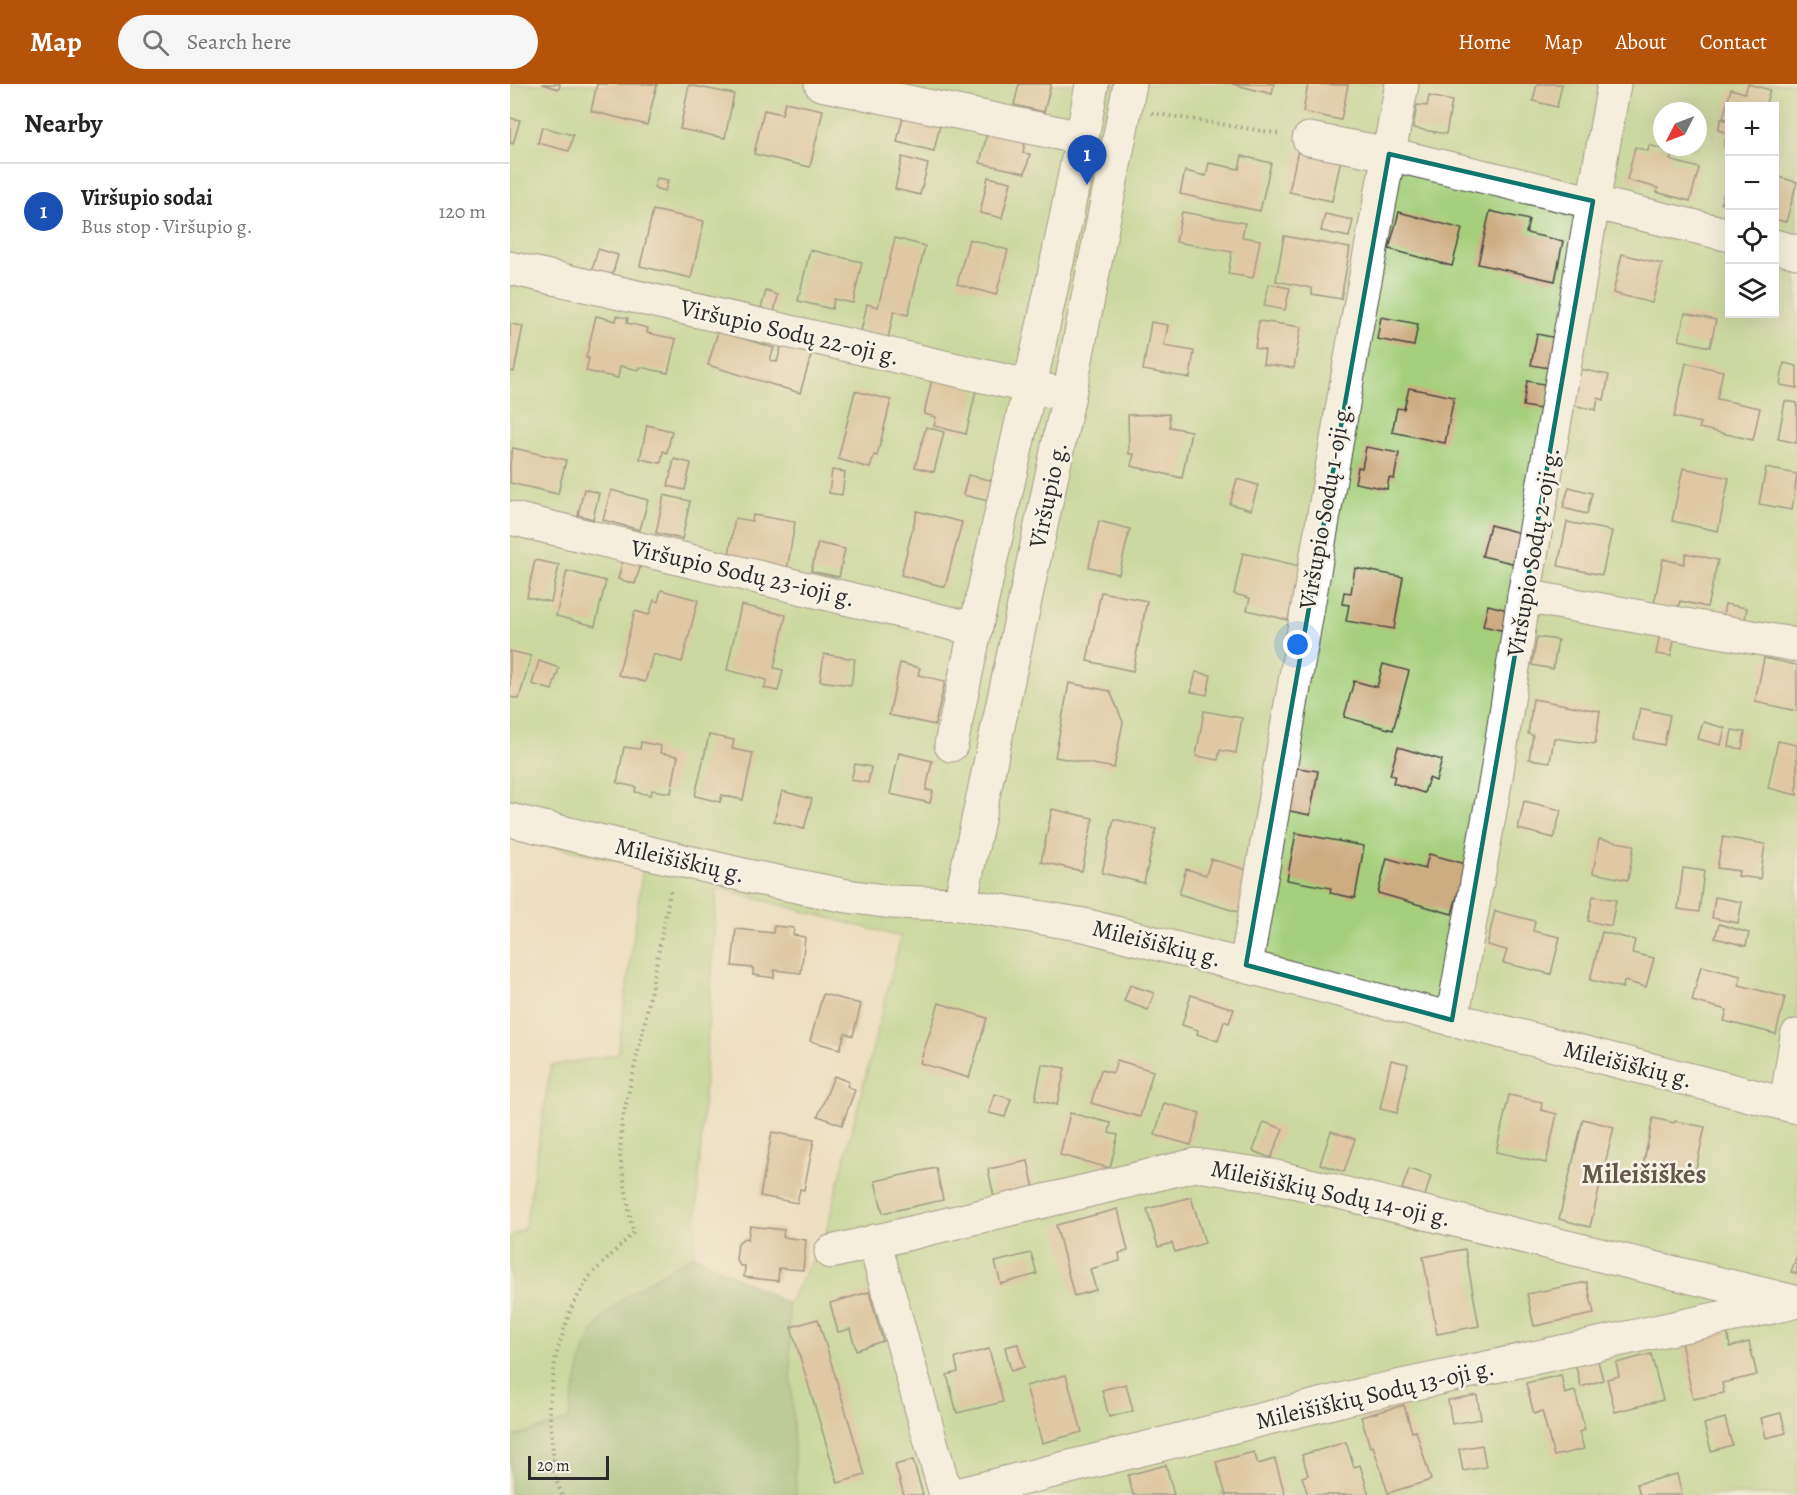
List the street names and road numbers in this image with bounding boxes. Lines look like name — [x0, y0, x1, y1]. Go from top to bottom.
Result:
street label: Viršupio Sodų 22-oji g. — [676, 291, 903, 373]
street label: Viršupio Sodų 1-oji g. — [1291, 400, 1359, 613]
street label: Viršupio g. — [1021, 439, 1075, 552]
street label: Viršupio Sodų 2-oji g. — [1499, 445, 1567, 660]
street label: Viršupio Sodų 23-ioji g. — [627, 531, 858, 614]
street label: Mileišiškių g. — [612, 830, 748, 890]
street label: Mileišiškių g. — [1089, 911, 1225, 975]
street label: Mileišiškių g. — [1560, 1032, 1696, 1096]
street label: Mileišiškių Sodų 14-oji g. — [1208, 1152, 1454, 1234]
street label: Mileišiškių Sodų 13-oji g. — [1253, 1351, 1497, 1437]

